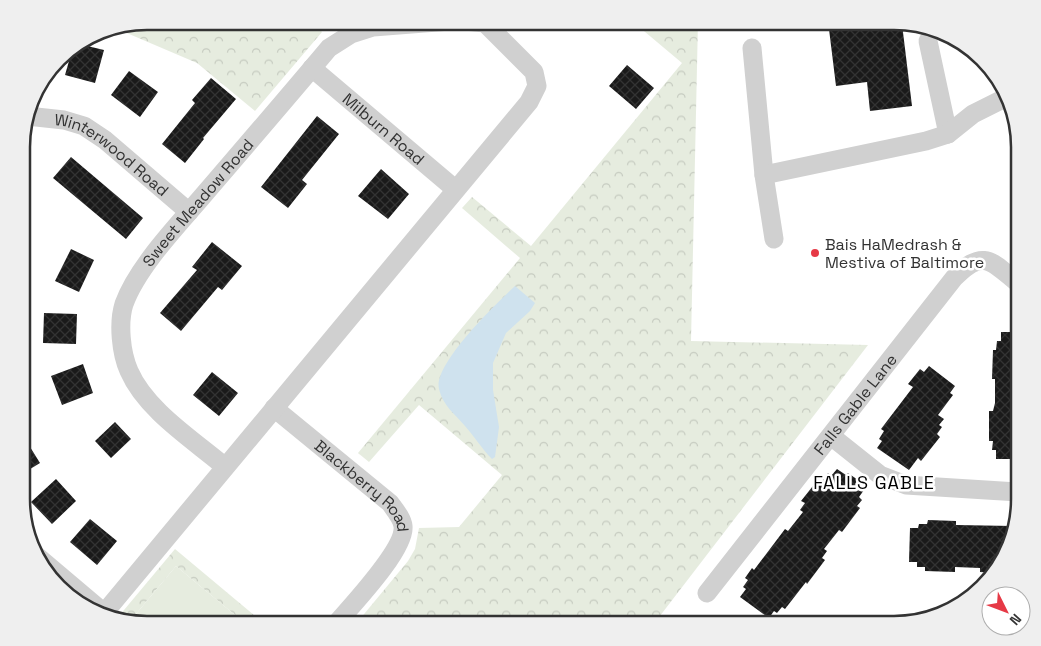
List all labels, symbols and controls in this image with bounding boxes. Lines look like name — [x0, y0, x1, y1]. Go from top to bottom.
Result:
street label: Milburn Road — [338, 88, 429, 170]
street label: Winterwood Road — [53, 109, 173, 201]
street label: Sweet Meadow Road — [138, 135, 258, 271]
place label: Bais HaMedrash & Mestiva of Baltimore — [825, 234, 984, 273]
marker: Bais HaMedrash & Mestiva of Baltimore — [809, 247, 821, 259]
street label: Falls Gable Lane — [809, 350, 902, 459]
street label: Blackberry Road — [310, 435, 413, 533]
district label: FALLS GABLE — [813, 471, 935, 494]
north arrow — [981, 586, 1031, 636]
text: N — [1006, 610, 1025, 629]

